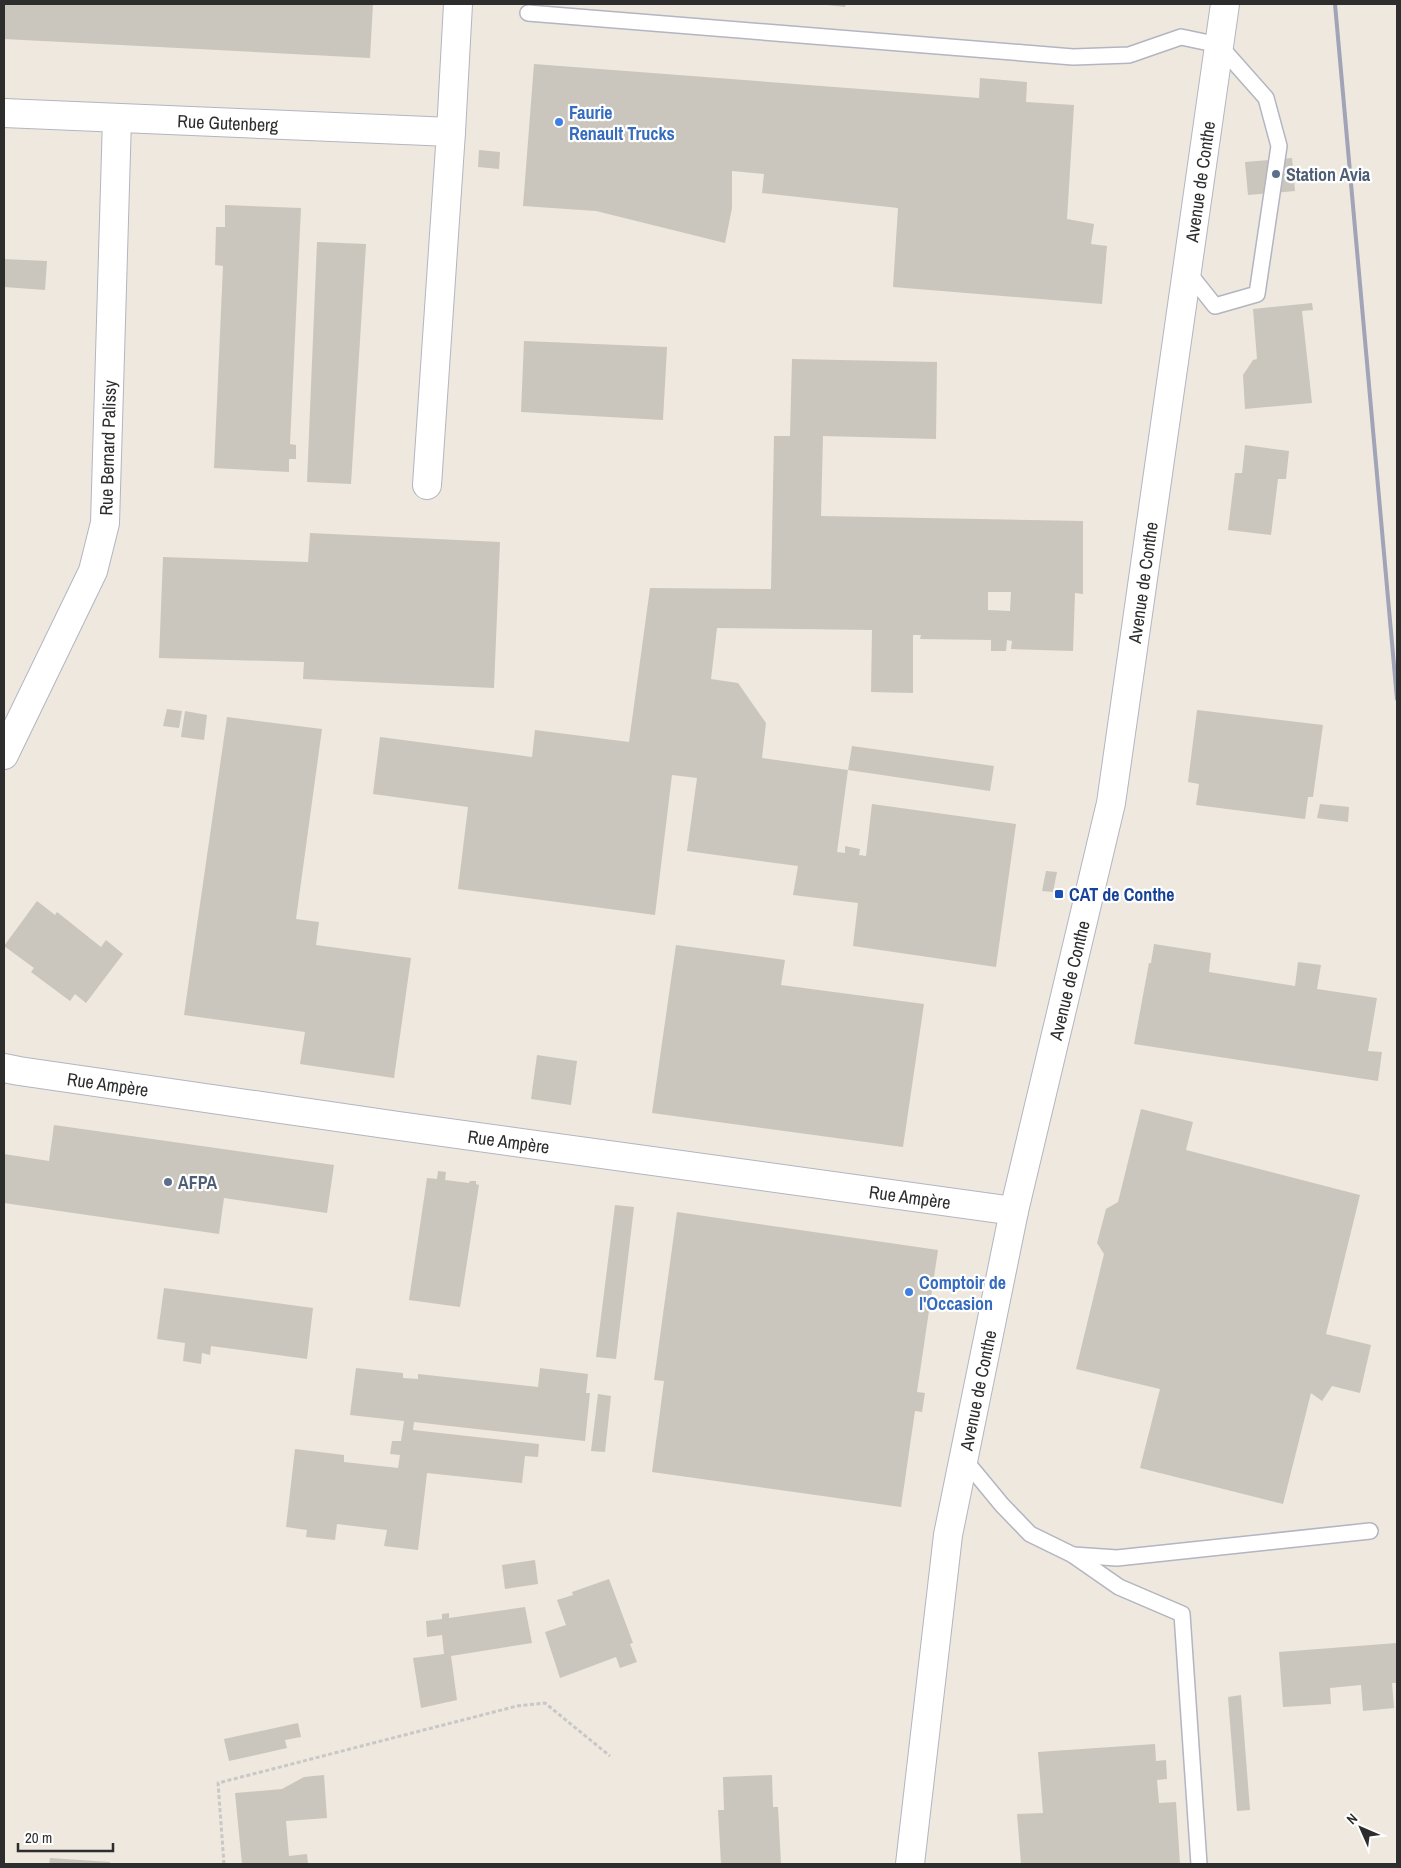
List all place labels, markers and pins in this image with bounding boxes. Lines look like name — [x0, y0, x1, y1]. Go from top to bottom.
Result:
place label: Faurie Renault Trucks — [569, 100, 675, 146]
marker: Faurie Renault Trucks — [553, 116, 565, 128]
place label: Station Avia — [1286, 162, 1371, 187]
marker: Station Avia — [1270, 168, 1282, 180]
place label: CAT de Conthe — [1069, 882, 1175, 907]
marker: CAT de Conthe — [1053, 888, 1065, 900]
place label: AFPA — [178, 1170, 217, 1195]
marker: AFPA — [162, 1176, 174, 1188]
place label: Comptoir de l'Occasion — [919, 1270, 1006, 1316]
marker: Comptoir de l'Occasion — [903, 1286, 915, 1298]

